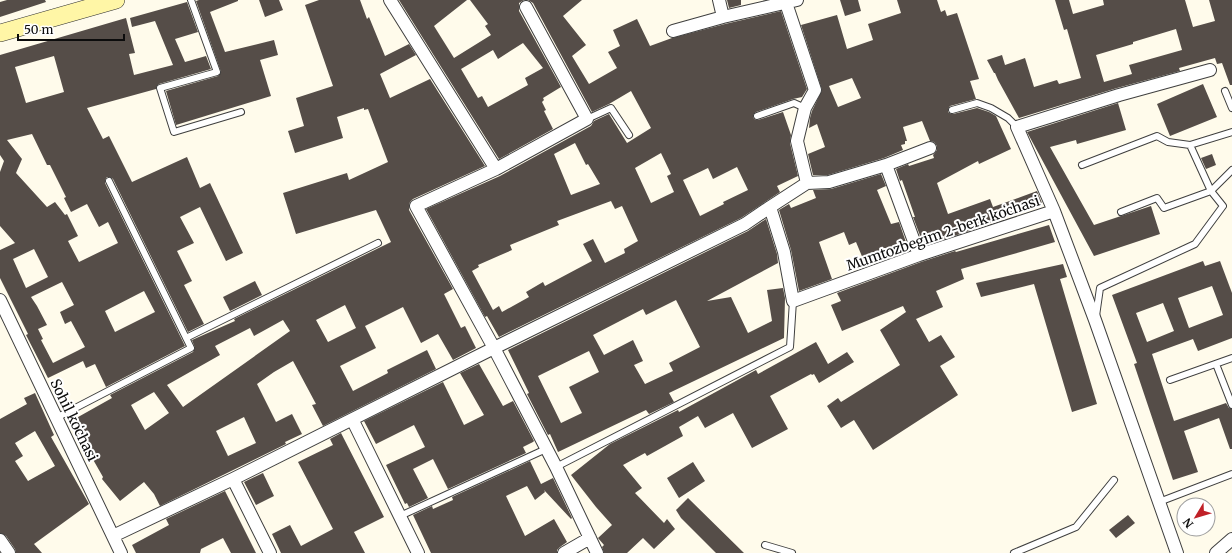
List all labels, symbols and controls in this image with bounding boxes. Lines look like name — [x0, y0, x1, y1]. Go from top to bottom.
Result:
scale bar — [18, 16, 124, 42]
text: 50 m — [24, 22, 53, 37]
street label: Mumtozbegim 2-berk koʻchasi — [844, 191, 1042, 275]
street label: Sohil koʻchasi — [46, 376, 102, 465]
north arrow — [1176, 497, 1216, 537]
text: N — [1180, 515, 1196, 531]

